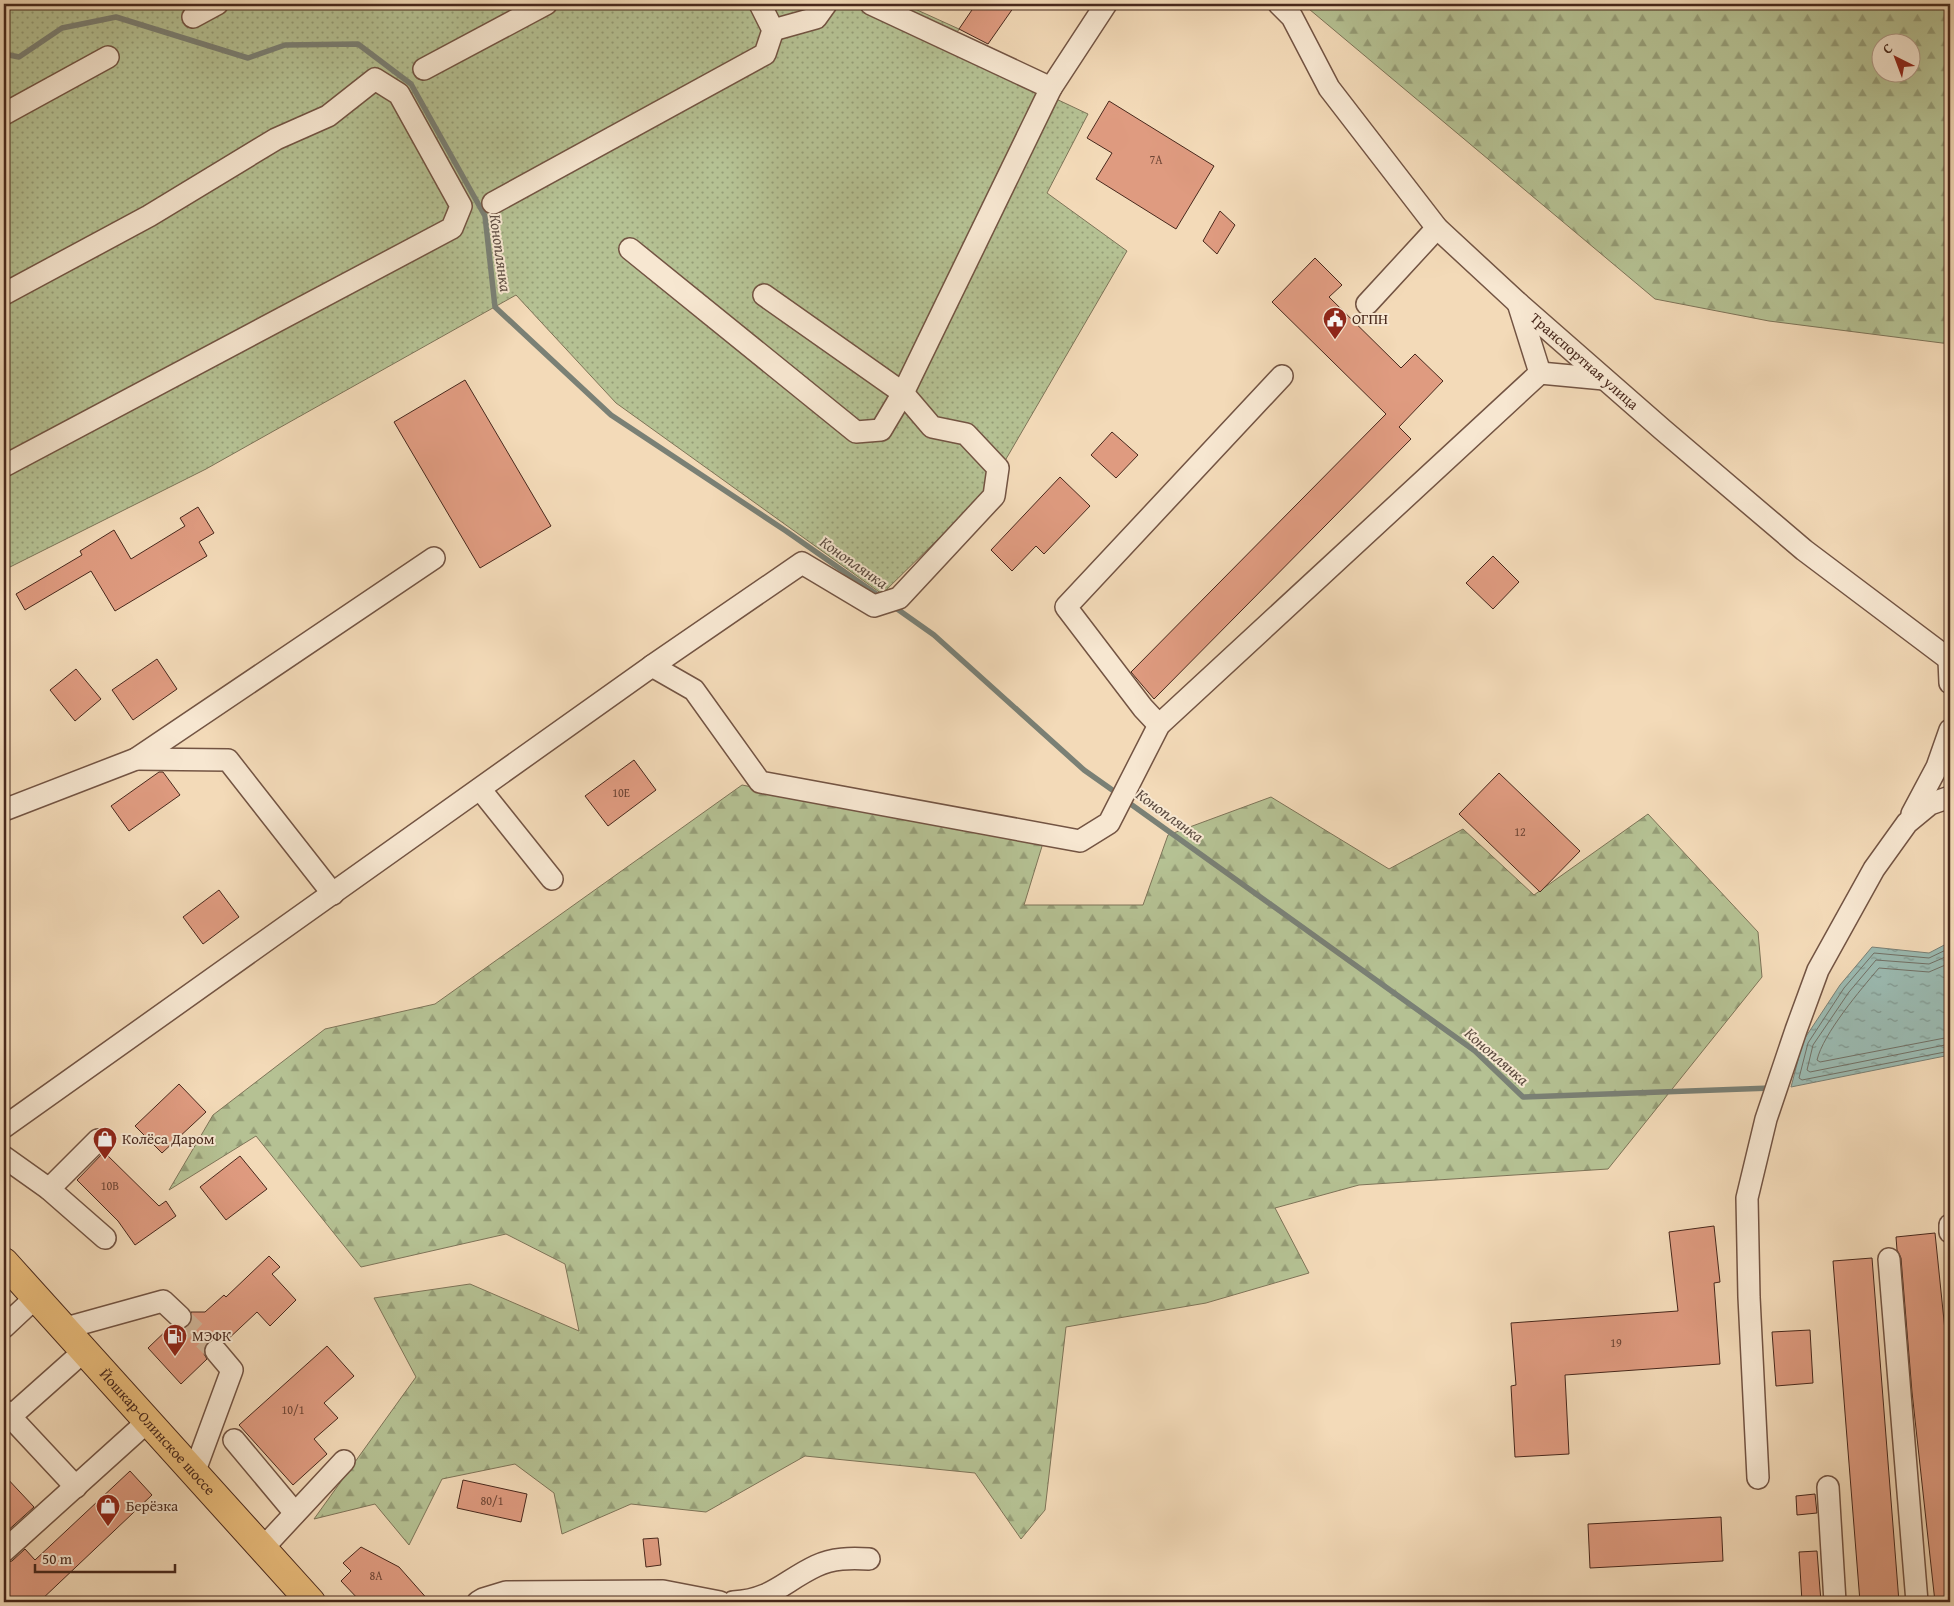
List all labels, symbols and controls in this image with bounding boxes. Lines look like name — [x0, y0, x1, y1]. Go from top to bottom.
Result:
north arrow — [1872, 32, 1922, 82]
text: С — [1878, 38, 1897, 58]
house number: 7А — [1149, 151, 1163, 168]
water label: Коноплянка — [484, 213, 518, 294]
public building icon: ОГПН — [1322, 306, 1348, 340]
place label: ОГПН — [1352, 308, 1388, 329]
street label: Транспортная улица — [1526, 308, 1644, 415]
water label: Коноплянка — [815, 530, 894, 595]
water label: Коноплянка — [1131, 782, 1209, 848]
house number: 10Е — [612, 784, 630, 801]
house number: 12 — [1514, 823, 1526, 840]
water label: Коноплянка — [1460, 1021, 1535, 1091]
shop icon: Колёса Даром — [92, 1126, 118, 1160]
place label: Колёса Даром — [122, 1128, 215, 1149]
house number: 10В — [101, 1177, 119, 1194]
fuel station icon: МЭФК — [162, 1323, 188, 1357]
place label: МЭФК — [192, 1325, 232, 1346]
house number: 19 — [1610, 1334, 1622, 1351]
street label: Йошкар-Олинское шоссе — [95, 1364, 221, 1500]
house number: 10/1 — [282, 1401, 305, 1418]
house number: 80/1 — [481, 1492, 504, 1509]
shop icon: Берёзка — [95, 1493, 121, 1527]
place label: Берёзка — [126, 1495, 179, 1516]
scale bar — [35, 1541, 175, 1573]
text: 50 m — [42, 1548, 73, 1569]
house number: 8А — [369, 1567, 383, 1584]

